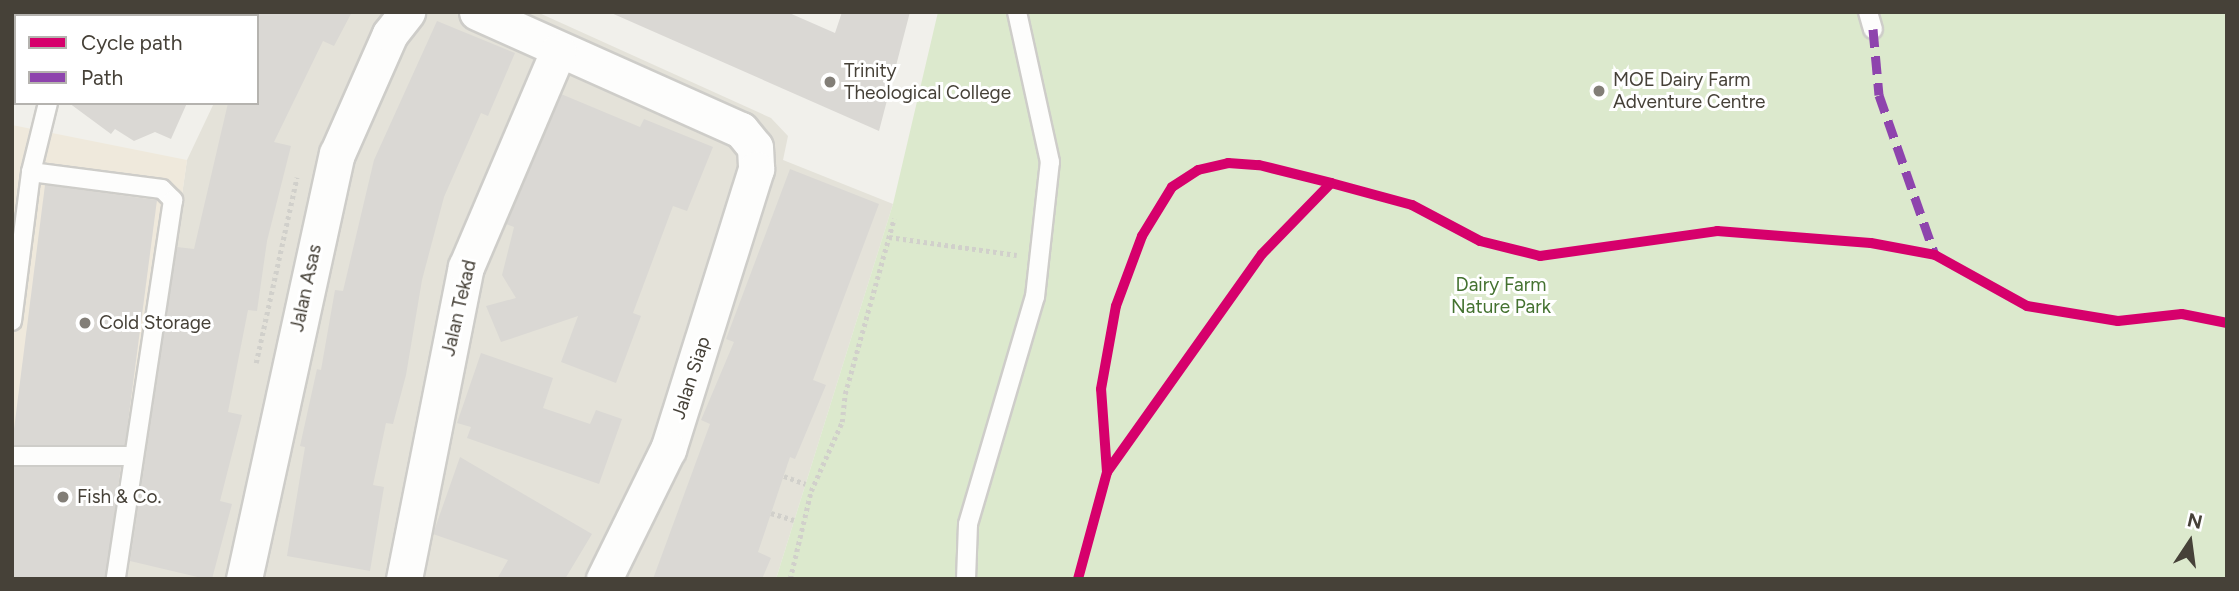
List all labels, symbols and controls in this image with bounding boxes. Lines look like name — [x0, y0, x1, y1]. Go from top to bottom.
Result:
legend — [14, 14, 259, 105]
text: Cycle path — [81, 30, 182, 55]
place label: Trinity Theological College — [844, 60, 1011, 104]
text: Path — [81, 65, 123, 90]
place label: MOE Dairy Farm Adventure Centre — [1613, 69, 1765, 113]
marker: Trinity Theological College — [822, 74, 838, 90]
marker: MOE Dairy Farm Adventure Centre — [1591, 83, 1607, 99]
street label: Jalan Asas — [286, 242, 326, 334]
street label: Jalan Tekad — [437, 258, 481, 358]
park label: Dairy Farm Nature Park — [1451, 274, 1551, 318]
place label: Cold Storage — [99, 312, 211, 334]
marker: Cold Storage — [77, 315, 93, 331]
street label: Jalan Siap — [667, 334, 715, 422]
place label: Fish & Co. — [77, 486, 161, 508]
marker: Fish & Co. — [55, 489, 71, 505]
north arrow — [2155, 507, 2225, 577]
text: N — [2185, 508, 2205, 534]

